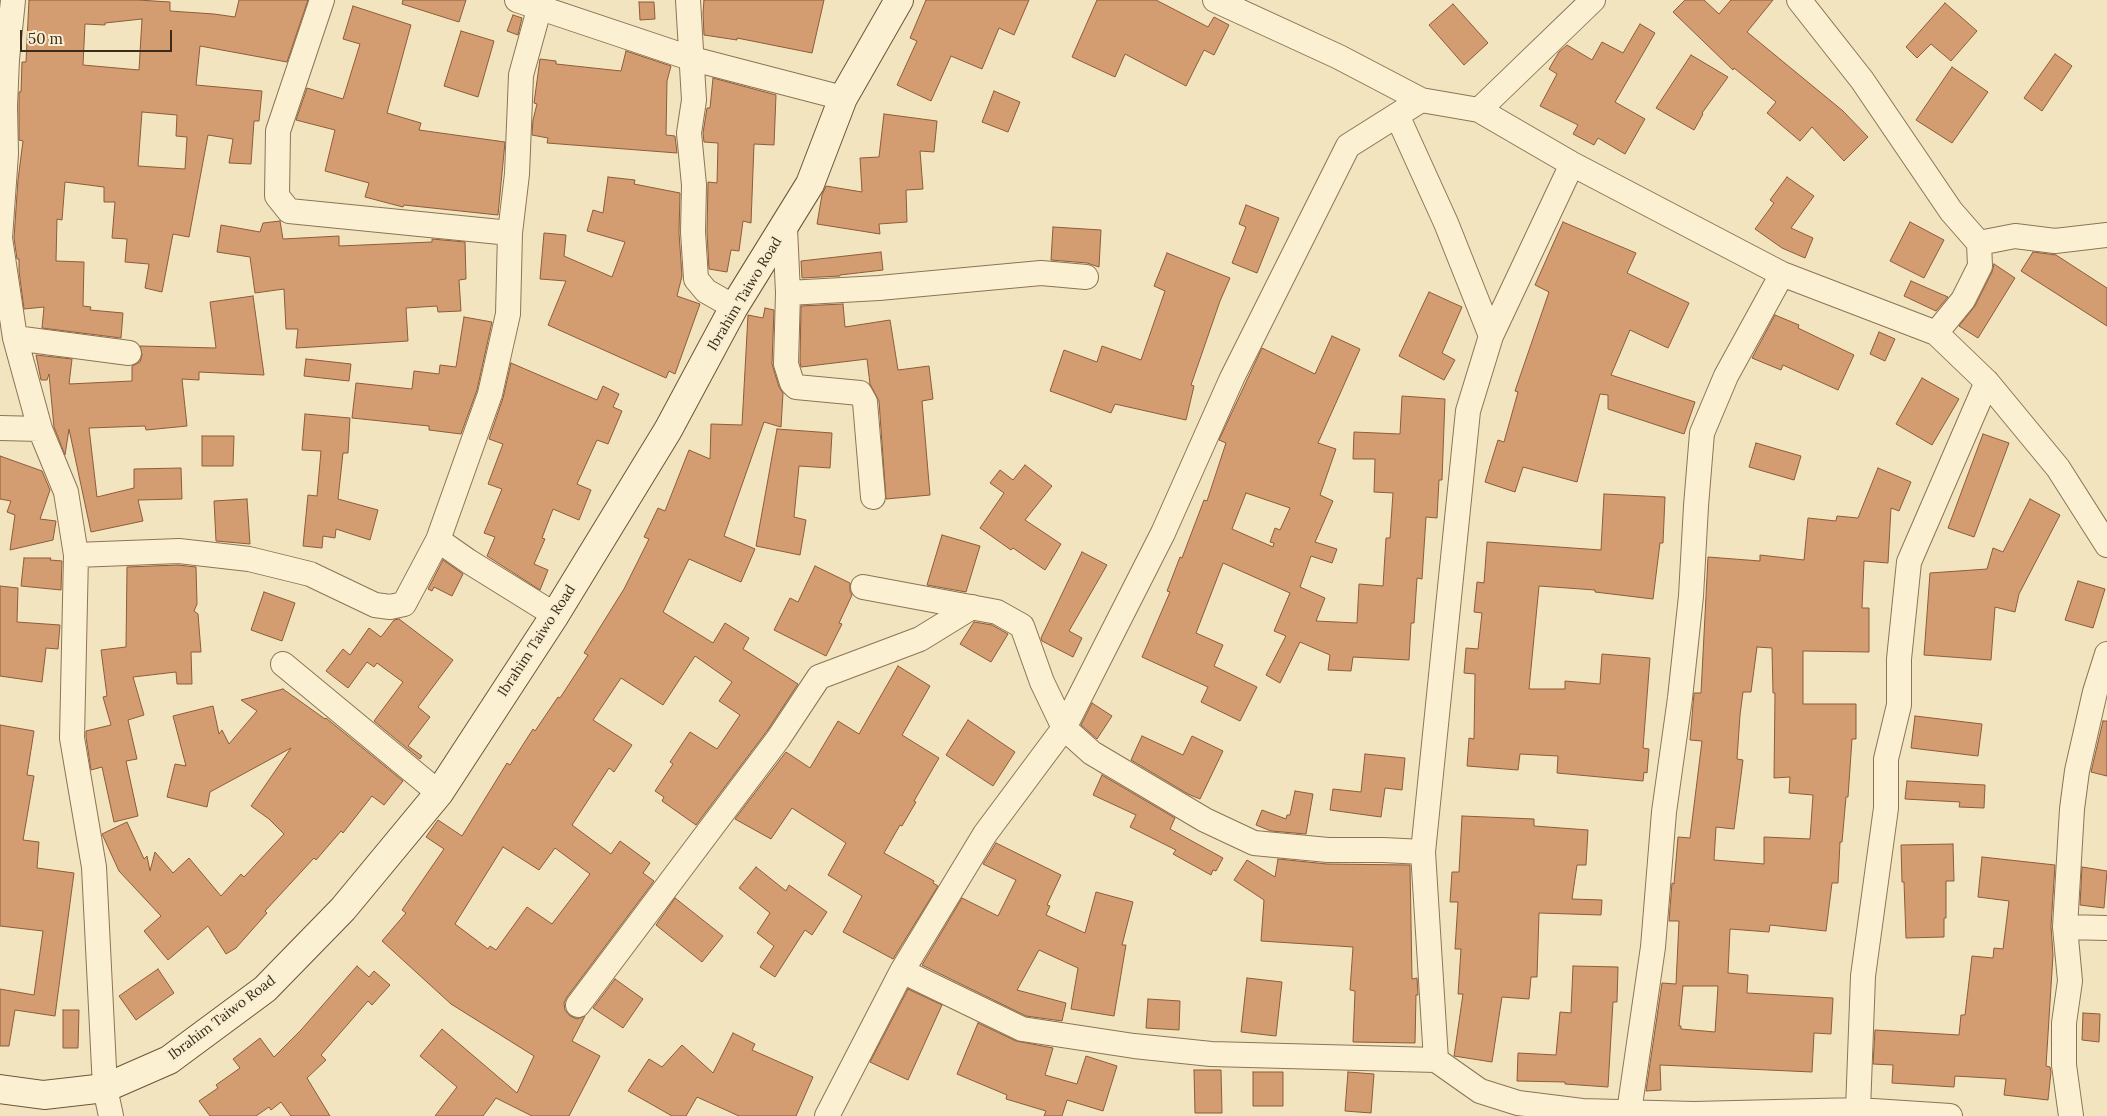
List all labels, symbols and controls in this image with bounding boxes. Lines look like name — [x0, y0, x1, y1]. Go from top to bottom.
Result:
scale bar — [22, 20, 175, 52]
text: 50 m — [28, 29, 63, 48]
street label: Ibrahim Taiwo Road — [704, 234, 786, 354]
street label: Ibrahim Taiwo Road — [495, 582, 579, 700]
street label: Ibrahim Taiwo Road — [165, 972, 279, 1064]

